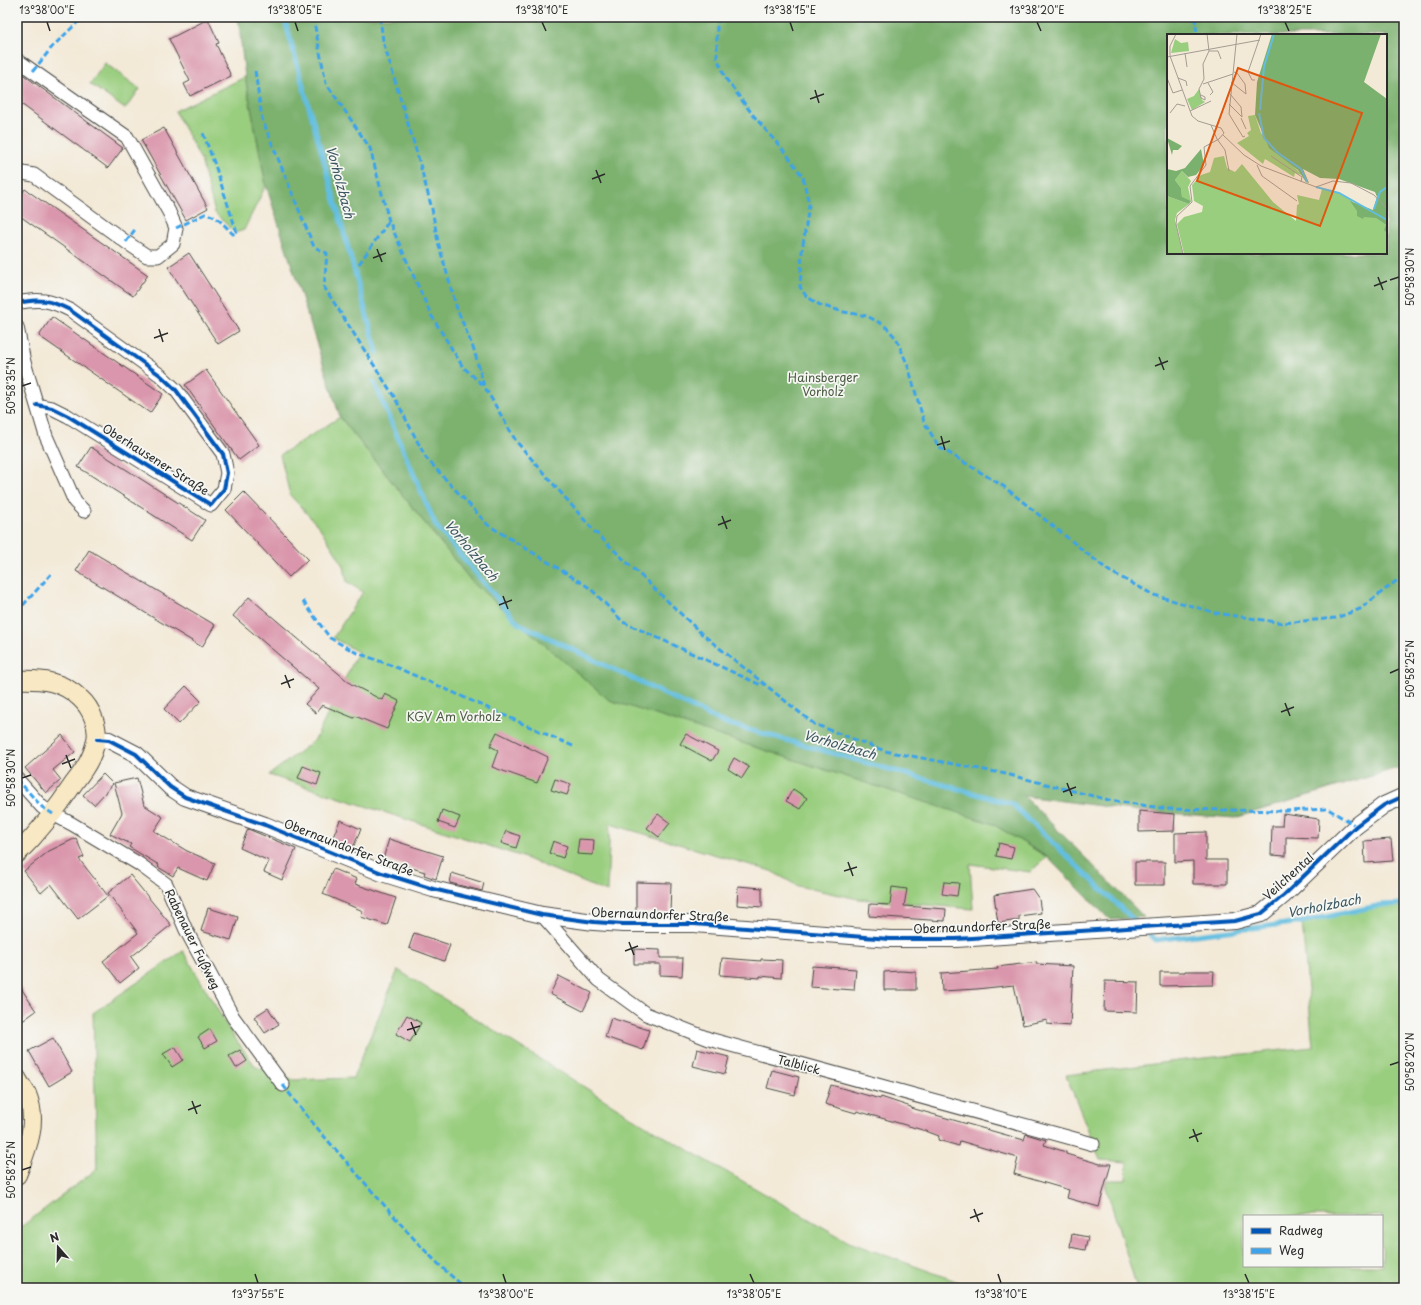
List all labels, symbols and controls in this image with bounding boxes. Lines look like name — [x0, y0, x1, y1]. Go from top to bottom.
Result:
text: 13°38'00"E — [19, 2, 75, 17]
text: 13°38'05"E — [268, 2, 322, 17]
text: 13°38'10"E — [516, 2, 568, 17]
text: 13°38'15"E — [764, 2, 816, 17]
text: 13°38'20"E — [1009, 2, 1065, 17]
text: 13°38'25"E — [1258, 2, 1312, 17]
inset map — [1167, 34, 1387, 254]
water label: Vorholzbach — [322, 144, 360, 221]
text: 50°58'30"N — [1402, 247, 1417, 306]
text: 50°58'35"N — [3, 357, 18, 415]
park label: Hainsberger Vorholz — [788, 368, 859, 400]
street label: Oberhausener Straße — [99, 419, 213, 499]
water label: Vorholzbach — [441, 515, 504, 585]
text: 50°58'25"N — [1402, 640, 1417, 698]
park label: KGV Am Vorholz — [407, 707, 501, 725]
water label: Vorholzbach — [802, 725, 879, 764]
text: 50°58'30"N — [3, 748, 18, 807]
street label: Obernaundorfer Straße — [282, 814, 416, 880]
street label: Veilchental — [1258, 848, 1318, 904]
street label: Rabenauer Fußweg — [161, 886, 225, 992]
water label: Vorholzbach — [1286, 888, 1363, 921]
street label: Obernaundorfer Straße — [591, 903, 729, 925]
street label: Obernaundorfer Straße — [913, 915, 1051, 937]
text: 50°58'20"N — [1402, 1032, 1417, 1092]
street label: Talblick — [775, 1050, 823, 1078]
text: 50°58'25"N — [3, 1141, 18, 1199]
legend — [1243, 1215, 1383, 1267]
text: Radweg — [1279, 1221, 1323, 1239]
north arrow — [38, 1227, 78, 1267]
text: N — [47, 1228, 62, 1247]
text: Weg — [1279, 1241, 1304, 1259]
text: 13°37'55"E — [232, 1286, 284, 1301]
text: 13°38'00"E — [478, 1286, 534, 1301]
text: 13°38'05"E — [727, 1286, 781, 1301]
text: 13°38'10"E — [975, 1286, 1027, 1301]
text: 13°38'15"E — [1223, 1286, 1275, 1301]

